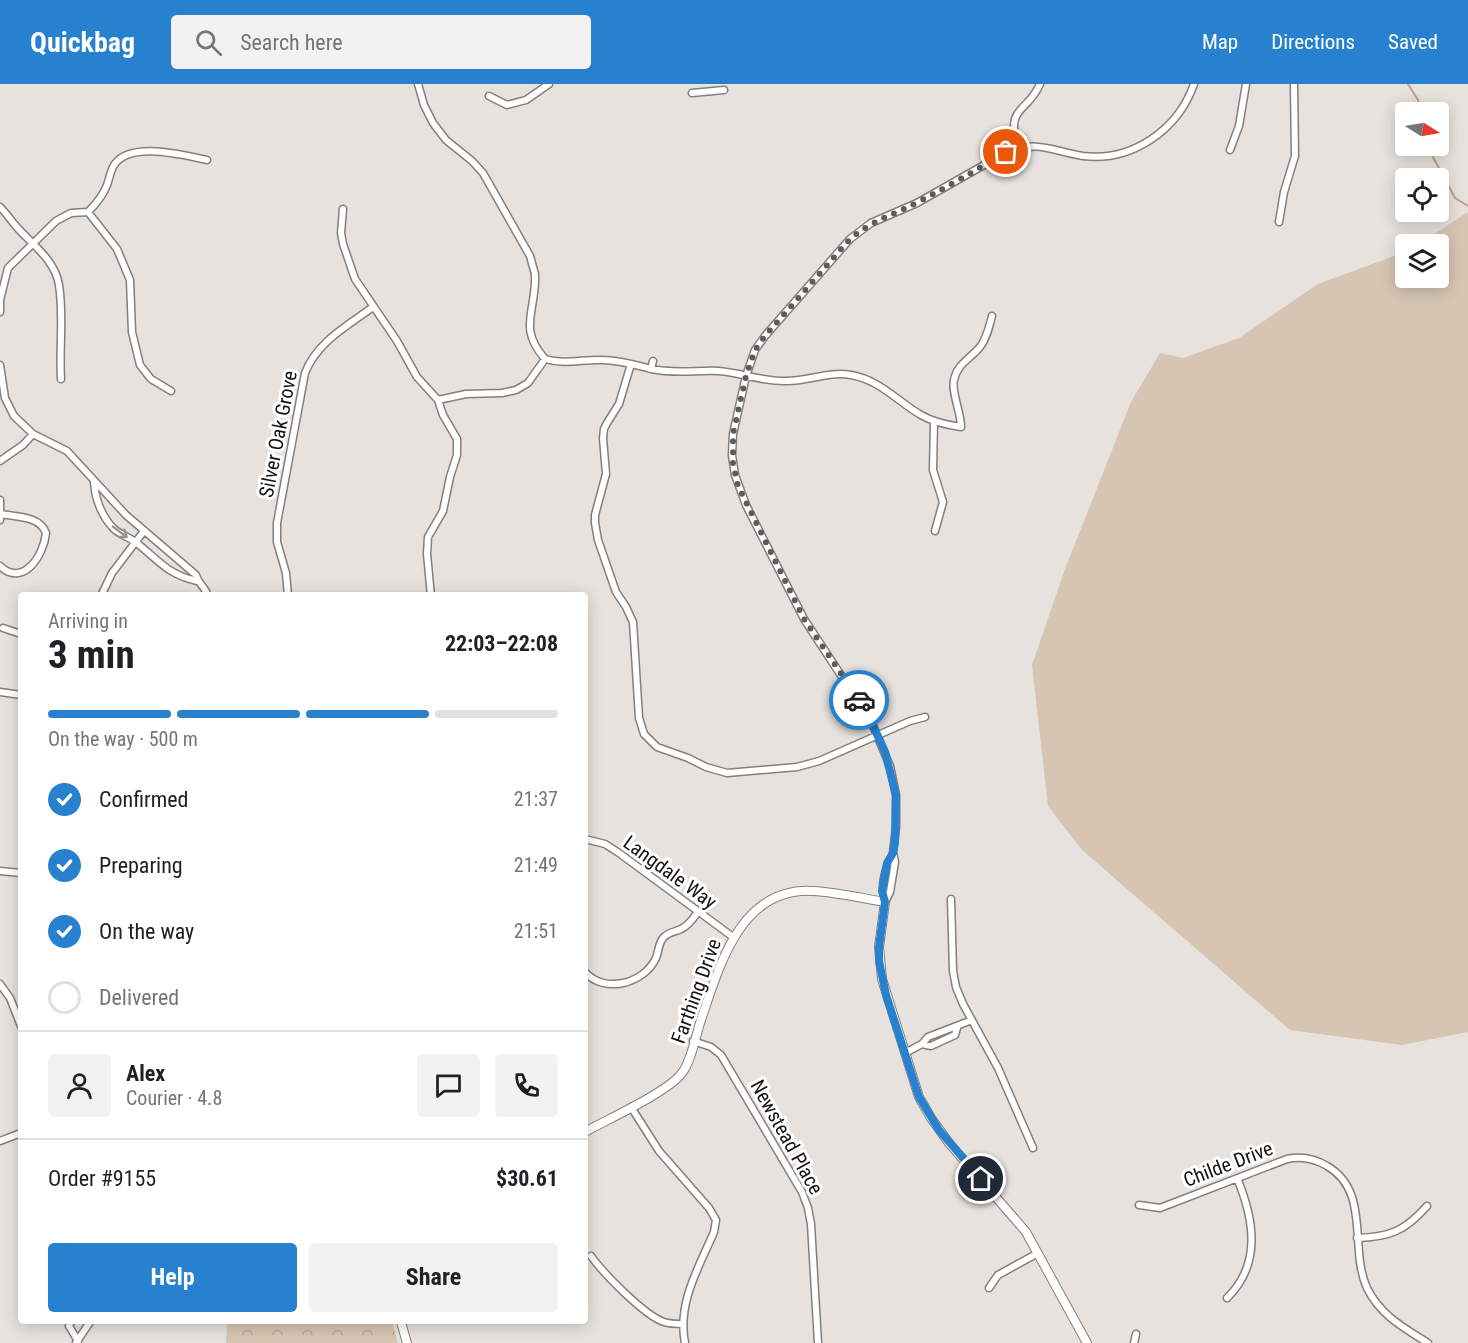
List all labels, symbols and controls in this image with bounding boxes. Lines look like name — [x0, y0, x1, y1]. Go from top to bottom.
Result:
search box — [171, 15, 591, 69]
text: Quickbag — [30, 26, 135, 59]
icon: search — [192, 26, 225, 59]
text: Search here — [240, 30, 342, 55]
text: Map — [1202, 30, 1238, 54]
text: Directions — [1271, 30, 1355, 54]
text: Saved — [1388, 30, 1438, 54]
north arrow — [1395, 102, 1449, 156]
map controls — [1395, 102, 1449, 288]
pin — [980, 126, 1031, 177]
icon: bag — [989, 135, 1022, 168]
button: locate — [1395, 168, 1449, 222]
button: layers — [1395, 234, 1449, 288]
street label: Silver Oak Grove — [254, 369, 302, 499]
one-way arrow — [111, 526, 127, 538]
text: Arriving in — [48, 609, 128, 633]
text: 22:03–22:08 — [445, 631, 558, 656]
text: 3 min — [48, 632, 135, 678]
courier — [829, 670, 889, 730]
icon: car — [843, 684, 876, 717]
text: On the way · 500 m — [48, 727, 198, 751]
icon: check — [48, 783, 81, 816]
text: Confirmed — [99, 787, 188, 812]
text: 21:37 — [514, 787, 558, 811]
street label: Langdale Way — [619, 830, 721, 914]
icon: check — [48, 849, 81, 882]
text: Preparing — [99, 853, 183, 878]
text: 21:49 — [514, 853, 558, 877]
icon: check — [48, 915, 81, 948]
text: On the way — [99, 919, 194, 944]
text: 21:51 — [514, 919, 558, 943]
street label: Farthing Drive — [666, 935, 726, 1047]
text: Delivered — [99, 985, 179, 1010]
button: person — [48, 1054, 111, 1117]
button: chat — [417, 1054, 480, 1117]
button: phone — [495, 1054, 558, 1117]
text: Alex — [126, 1061, 165, 1086]
street label: Newstead Place — [746, 1076, 828, 1198]
text: Courier · 4.8 — [126, 1086, 222, 1110]
street label: Childe Drive — [1180, 1136, 1276, 1192]
pin — [955, 1153, 1006, 1204]
icon: home — [964, 1162, 997, 1195]
text: Order #9155 — [48, 1166, 156, 1191]
text: $30.61 — [496, 1166, 558, 1191]
button: Help — [48, 1243, 297, 1312]
button: Share — [309, 1243, 558, 1312]

